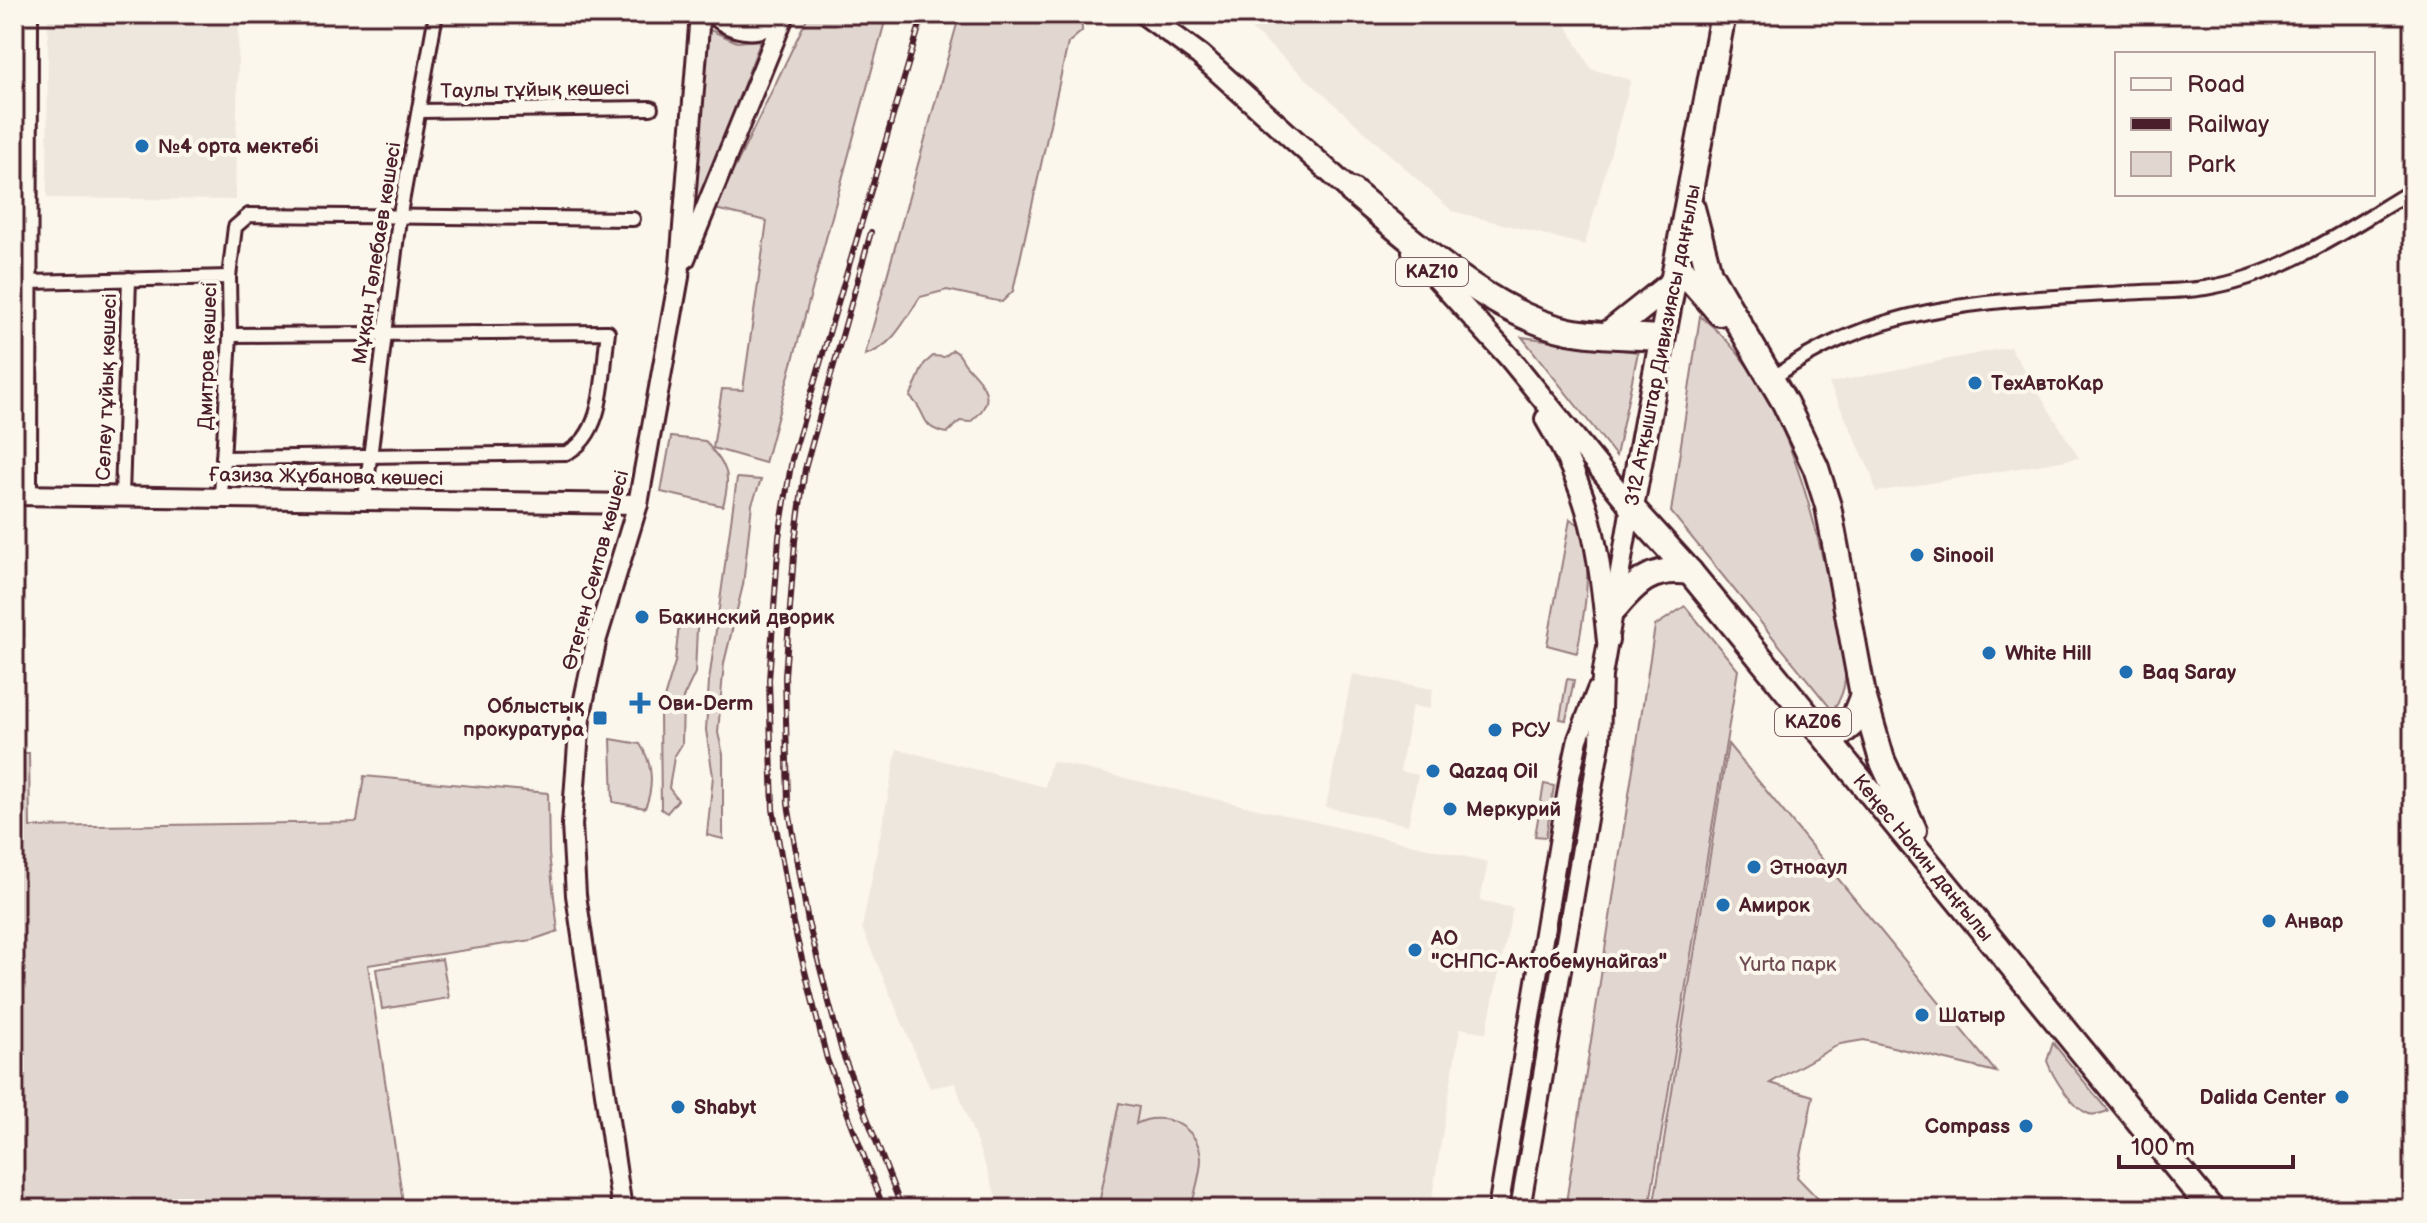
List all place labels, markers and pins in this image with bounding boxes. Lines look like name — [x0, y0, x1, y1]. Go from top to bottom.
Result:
place label: №4 орта мектебі — [158, 135, 319, 159]
marker: №4 орта мектебі — [133, 137, 151, 155]
place label: ТехАвтоКар — [1991, 372, 2104, 396]
marker: ТехАвтоКар — [1966, 374, 1984, 392]
place label: Sinooil — [1933, 544, 1994, 568]
marker: Sinooil — [1908, 546, 1926, 564]
place label: Бакинский дворик — [658, 606, 834, 630]
marker: Бакинский дворик — [633, 608, 651, 626]
place label: White Hill — [2005, 642, 2092, 666]
marker: White Hill — [1980, 644, 1998, 662]
place label: Baq Saray — [2142, 661, 2237, 685]
marker: Baq Saray — [2117, 663, 2135, 681]
marker: Ови-Derm — [629, 692, 651, 714]
place label: Ови-Derm — [658, 692, 753, 716]
place label: Облыстық прокуратура — [463, 695, 585, 742]
marker: Облыстық прокуратура — [591, 709, 609, 727]
place label: РСУ — [1511, 719, 1551, 743]
marker: РСУ — [1486, 721, 1504, 739]
place label: Qazaq Oil — [1449, 760, 1538, 784]
marker: Qazaq Oil — [1424, 762, 1442, 780]
place label: Меркурий — [1466, 798, 1561, 822]
marker: Меркурий — [1441, 800, 1459, 818]
place label: Этноаул — [1770, 856, 1848, 880]
marker: Этноаул — [1745, 858, 1763, 876]
place label: Амирок — [1738, 894, 1810, 918]
marker: Амирок — [1714, 896, 1732, 914]
place label: Анвар — [2284, 910, 2344, 934]
marker: Анвар — [2260, 912, 2278, 930]
place label: АО "СНПС-Актобемунайгаз" — [1430, 927, 1667, 974]
marker: АО "СНПС-Актобемунайгаз" — [1406, 941, 1424, 959]
place label: Шатыр — [1938, 1004, 2006, 1028]
marker: Шатыр — [1913, 1006, 1931, 1024]
place label: Dalida Center — [2199, 1086, 2327, 1110]
marker: Dalida Center — [2333, 1088, 2351, 1106]
place label: Shabyt — [694, 1096, 757, 1120]
marker: Shabyt — [669, 1098, 687, 1116]
place label: Compass — [1925, 1115, 2010, 1139]
marker: Compass — [2017, 1117, 2035, 1135]

